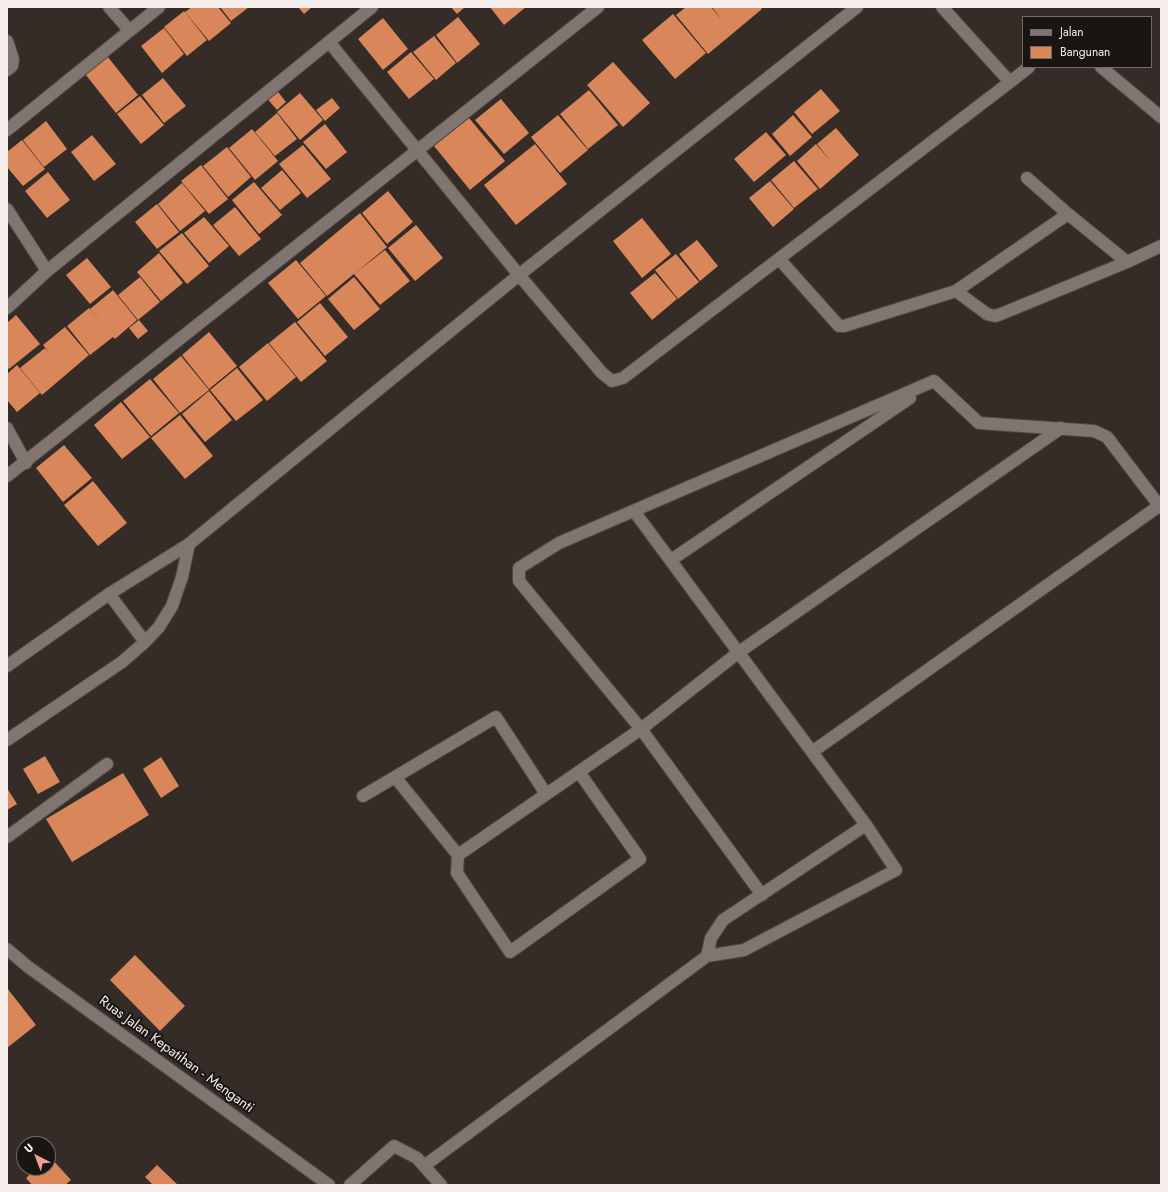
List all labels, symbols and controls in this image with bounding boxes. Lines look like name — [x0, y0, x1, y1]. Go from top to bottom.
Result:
legend — [1022, 16, 1152, 68]
text: Jalan — [1060, 23, 1083, 41]
text: Bangunan — [1060, 43, 1110, 61]
street label: Ruas Jalan Kepatihan - Menganti — [95, 993, 257, 1117]
north arrow — [16, 1136, 56, 1176]
text: U — [20, 1139, 37, 1156]

